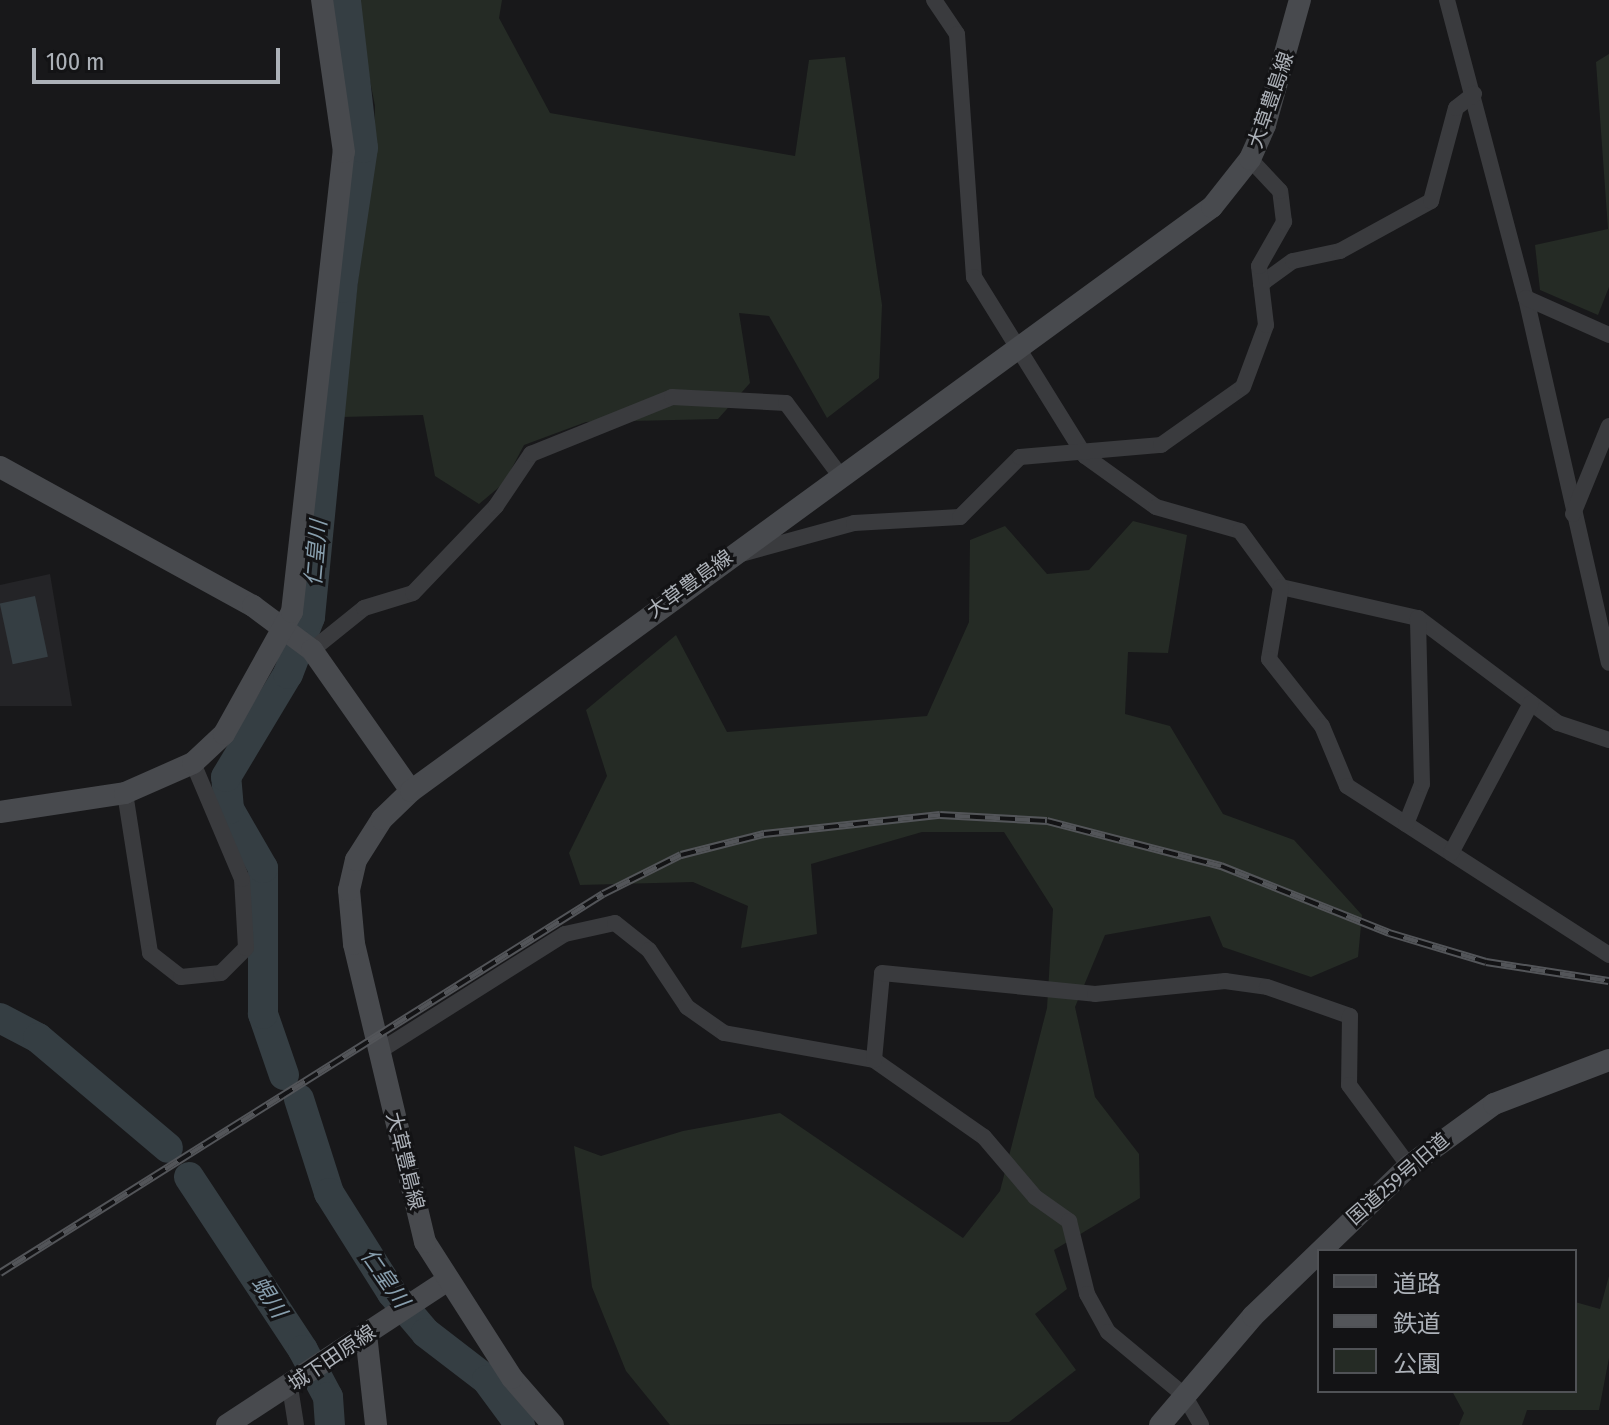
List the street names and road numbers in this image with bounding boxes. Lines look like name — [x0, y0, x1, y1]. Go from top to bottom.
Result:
street label: 大草豊島線 — [1243, 49, 1299, 151]
street label: 大草豊島線 — [642, 545, 738, 623]
street label: 大草豊島線 — [381, 1110, 429, 1212]
street label: 国道259号旧道 — [1342, 1128, 1454, 1230]
street label: 城下田原線 — [284, 1320, 380, 1396]

